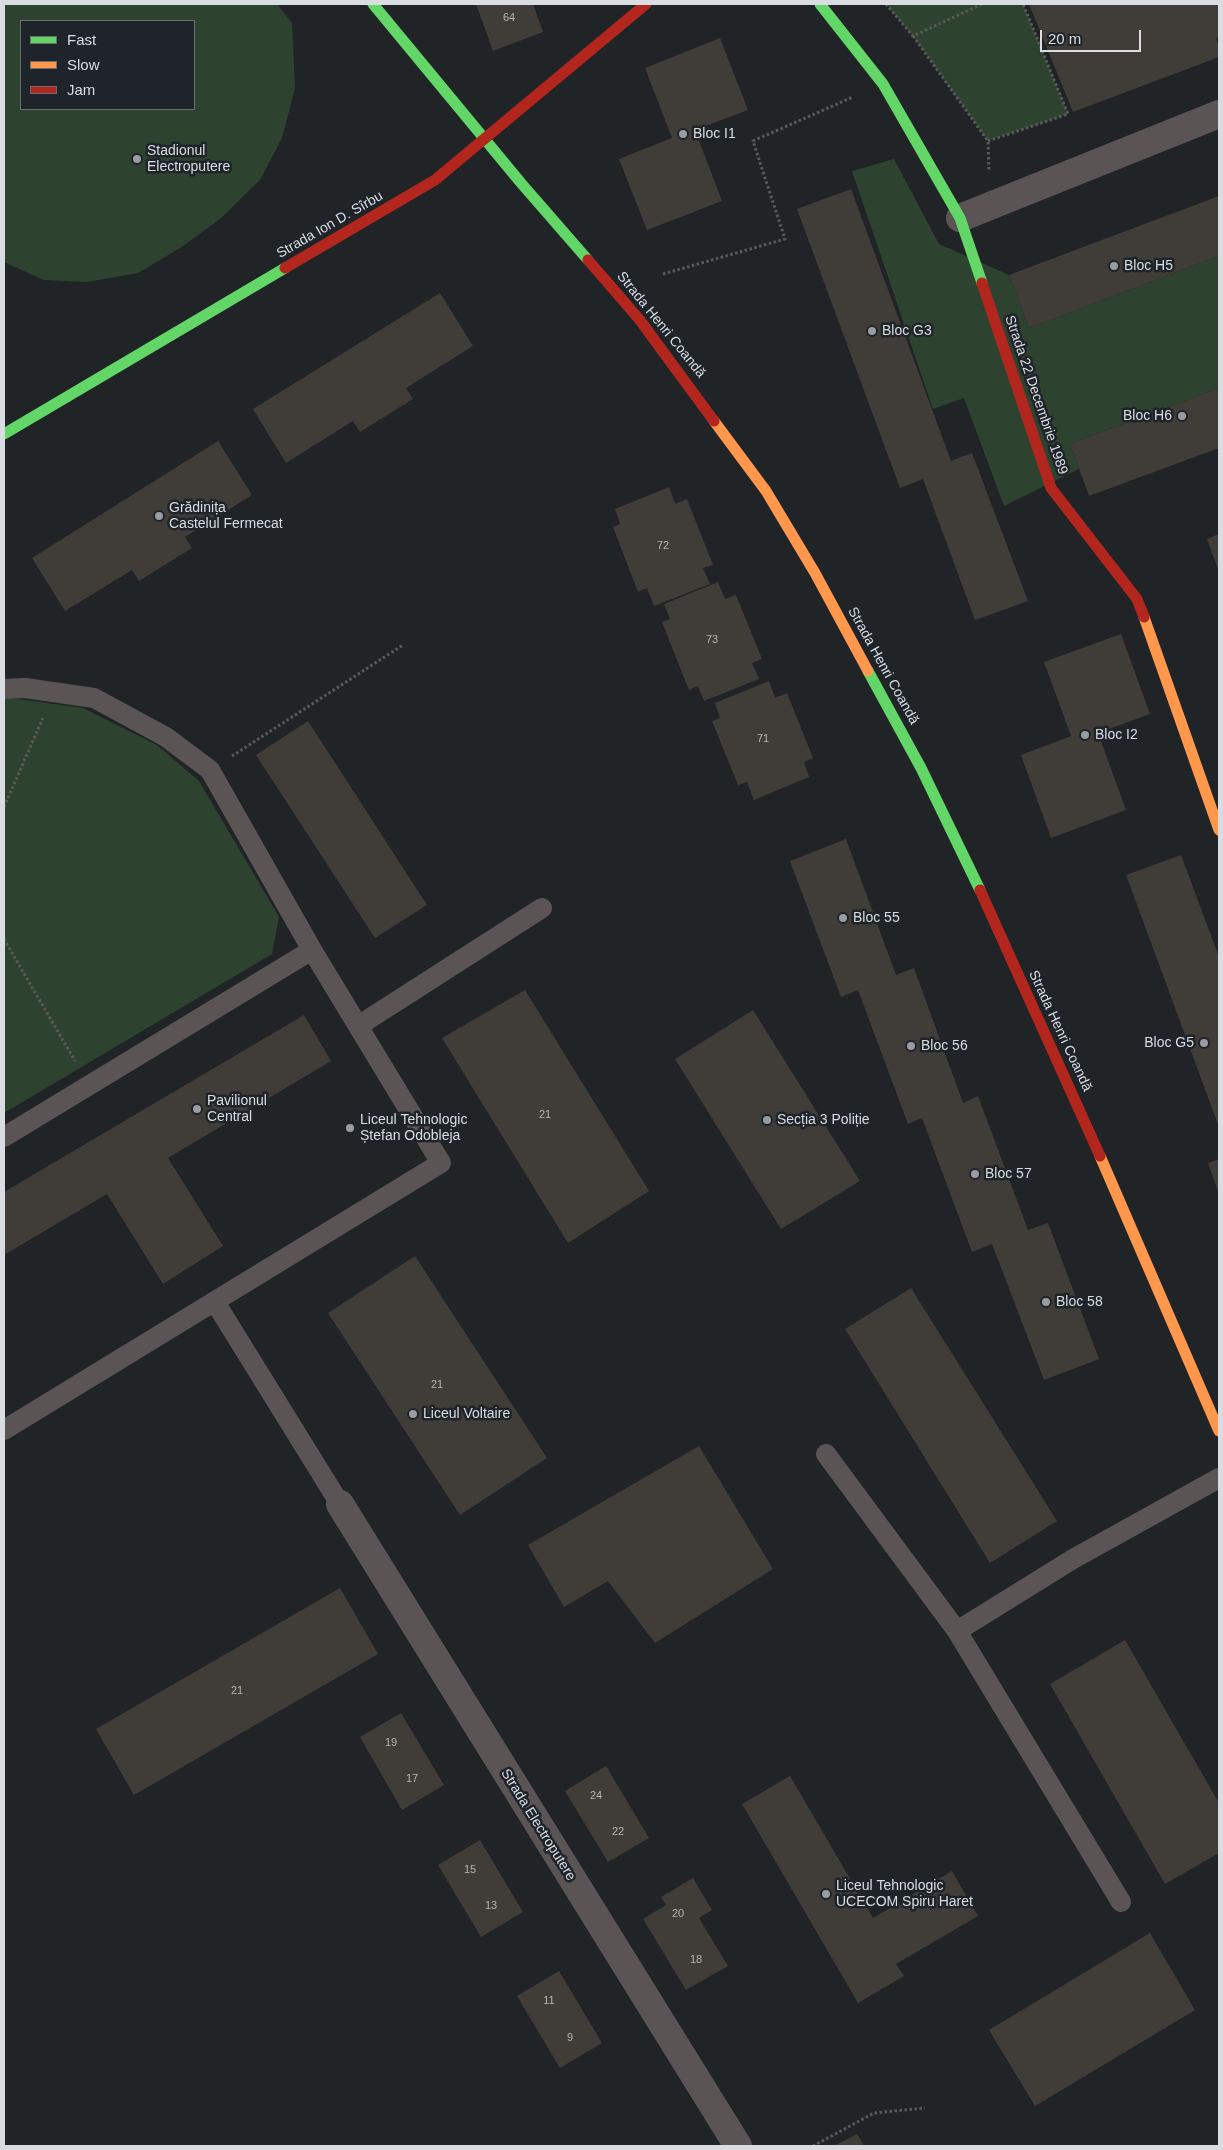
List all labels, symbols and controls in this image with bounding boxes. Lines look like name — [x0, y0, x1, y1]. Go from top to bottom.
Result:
house number: 64 — [503, 11, 515, 25]
legend — [20, 20, 195, 110]
scale bar — [1043, 20, 1144, 52]
text: 20 m — [1048, 30, 1081, 47]
text: Fast — [67, 31, 96, 48]
text: Slow — [67, 56, 100, 73]
text: Jam — [67, 81, 95, 98]
place label: Bloc I1 — [693, 126, 736, 142]
marker: Bloc I1 — [677, 128, 689, 140]
place label: Stadionul Electroputere — [147, 143, 230, 176]
marker: Stadionul Electroputere — [131, 153, 143, 165]
street label: Strada Ion D. Sîrbu — [274, 188, 386, 262]
place label: Bloc H5 — [1124, 258, 1173, 274]
marker: Bloc H5 — [1108, 260, 1120, 272]
street label: Strada Henri Coandă — [613, 269, 709, 381]
street label: Strada 22 Decembrie 1989 — [1001, 313, 1071, 477]
place label: Bloc G3 — [882, 323, 932, 339]
marker: Bloc G3 — [866, 325, 878, 337]
place label: Bloc H6 — [1123, 408, 1172, 424]
marker: Bloc H6 — [1176, 410, 1188, 422]
place label: Grădinița Castelul Fermecat — [169, 500, 283, 532]
marker: Grădinița Castelul Fermecat — [153, 510, 165, 522]
house number: 72 — [657, 539, 669, 553]
street label: Strada Henri Coandă — [844, 604, 922, 728]
house number: 73 — [706, 633, 718, 647]
place label: Bloc I2 — [1095, 727, 1138, 743]
marker: Bloc I2 — [1079, 729, 1091, 741]
house number: 71 — [757, 732, 769, 746]
place label: Bloc 55 — [853, 910, 900, 926]
marker: Bloc 55 — [837, 912, 849, 924]
street label: Strada Henri Coandă — [1025, 968, 1095, 1094]
place label: Bloc G5 — [1144, 1035, 1194, 1051]
marker: Bloc G5 — [1198, 1037, 1210, 1049]
place label: Bloc 56 — [921, 1038, 968, 1054]
marker: Bloc 56 — [905, 1040, 917, 1052]
place label: Pavilionul Central — [207, 1093, 267, 1126]
marker: Pavilionul Central — [191, 1103, 203, 1115]
house number: 21 — [539, 1108, 551, 1122]
place label: Liceul Tehnologic Ștefan Odobleja — [360, 1112, 467, 1144]
place label: Secția 3 Poliție — [777, 1112, 870, 1128]
marker: Secția 3 Poliție — [761, 1114, 773, 1126]
marker: Liceul Tehnologic Ștefan Odobleja — [344, 1122, 356, 1134]
place label: Bloc 57 — [985, 1166, 1032, 1182]
marker: Bloc 57 — [969, 1168, 981, 1180]
place label: Bloc 58 — [1056, 1294, 1103, 1310]
marker: Bloc 58 — [1040, 1296, 1052, 1308]
house number: 21 — [431, 1378, 443, 1392]
place label: Liceul Voltaire — [423, 1406, 510, 1422]
marker: Liceul Voltaire — [407, 1408, 419, 1420]
house number: 21 — [231, 1684, 243, 1698]
house number: 19 — [385, 1736, 397, 1750]
street label: Strada Electroputere — [497, 1766, 579, 1884]
house number: 17 — [406, 1772, 418, 1786]
house number: 24 — [590, 1789, 602, 1803]
house number: 22 — [612, 1825, 624, 1839]
house number: 15 — [464, 1863, 476, 1877]
place label: Liceul Tehnologic UCECOM Spiru Haret — [836, 1878, 973, 1910]
marker: Liceul Tehnologic UCECOM Spiru Haret — [820, 1888, 832, 1900]
house number: 13 — [485, 1899, 497, 1913]
house number: 20 — [672, 1907, 684, 1921]
house number: 18 — [690, 1953, 702, 1967]
house number: 11 — [543, 1994, 555, 2008]
house number: 9 — [567, 2031, 573, 2045]

